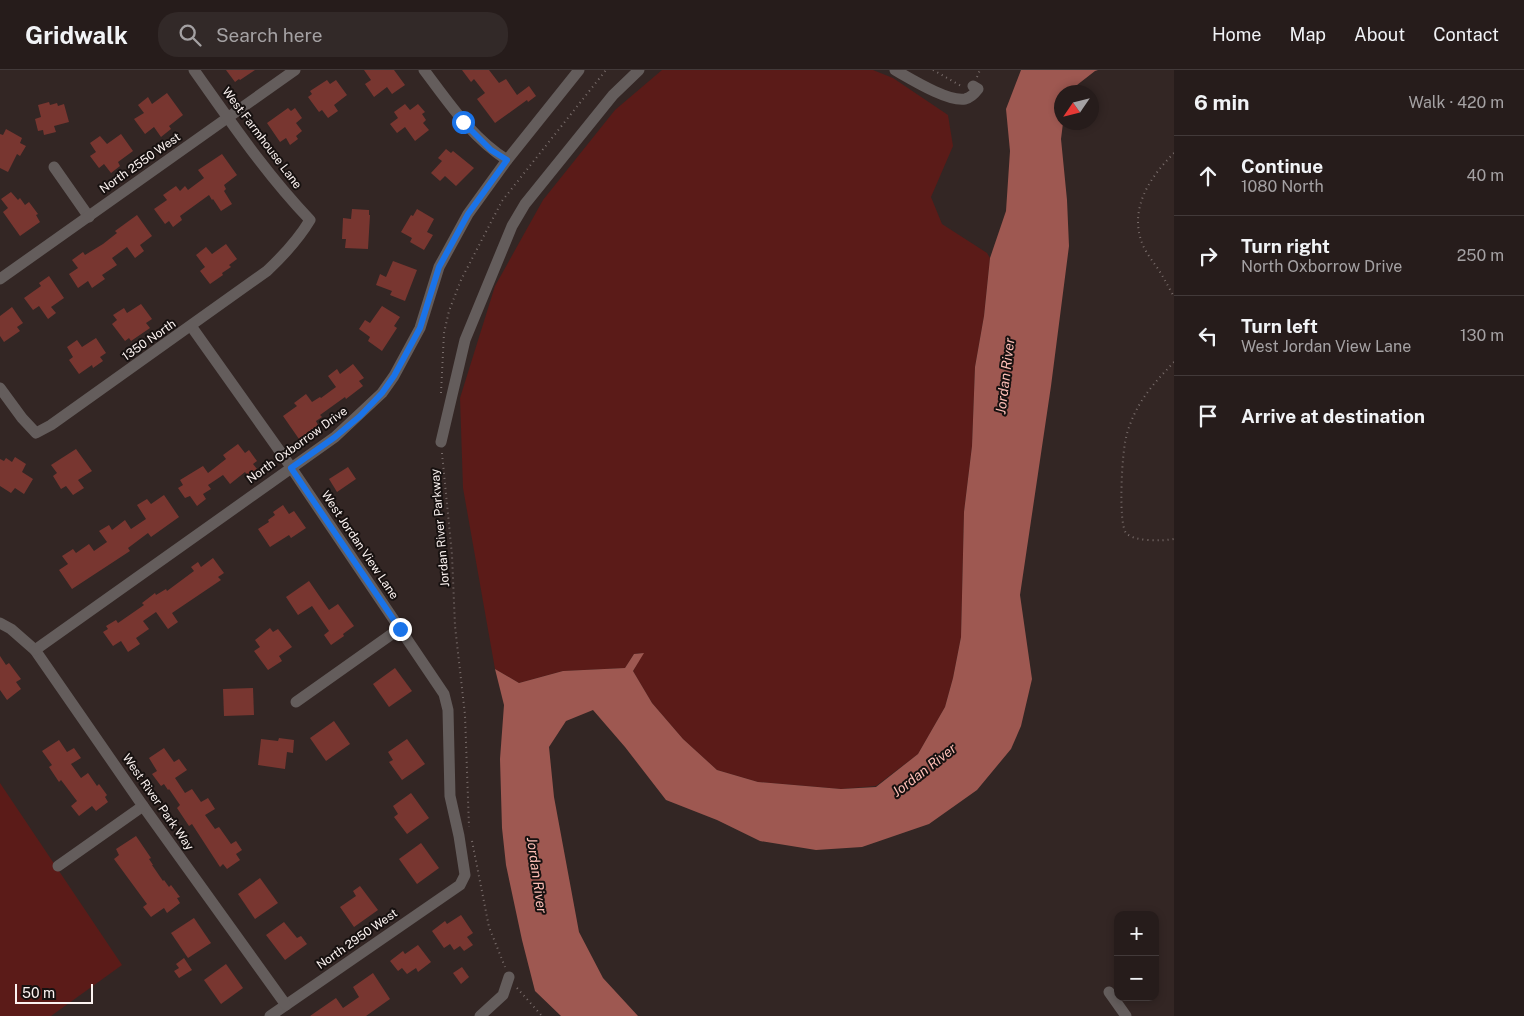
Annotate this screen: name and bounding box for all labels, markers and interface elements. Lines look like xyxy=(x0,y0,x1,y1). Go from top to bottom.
search box xyxy=(158,12,508,57)
text: Gridwalk xyxy=(25,21,128,49)
icon: search xyxy=(176,21,204,49)
text: Search here xyxy=(216,24,323,46)
text: Home xyxy=(1212,24,1262,45)
text: Map xyxy=(1290,24,1326,45)
text: About xyxy=(1354,24,1405,45)
text: Contact xyxy=(1433,24,1499,45)
street label: West Farmhouse Lane xyxy=(219,85,305,192)
north arrow xyxy=(1054,85,1099,130)
text: 6 min xyxy=(1194,90,1250,115)
text: Walk · 420 m xyxy=(1408,93,1504,112)
route start xyxy=(452,111,475,134)
street label: North 2550 West xyxy=(97,130,183,196)
text: Continue xyxy=(1241,155,1323,177)
icon: ahead xyxy=(1194,162,1222,190)
text: 40 m xyxy=(1466,166,1504,185)
text: 1080 North xyxy=(1241,177,1324,196)
text: Turn right xyxy=(1241,235,1330,257)
icon: right xyxy=(1194,242,1222,270)
text: 250 m xyxy=(1457,246,1504,265)
text: North Oxborrow Drive xyxy=(1241,257,1402,276)
text: Turn left xyxy=(1241,315,1318,337)
street label: 1350 North xyxy=(119,316,179,364)
icon: left xyxy=(1194,322,1222,350)
text: 130 m xyxy=(1460,326,1504,345)
water label: Jordan River xyxy=(992,336,1018,415)
text: West Jordan View Lane xyxy=(1241,337,1411,356)
icon: arrive xyxy=(1194,402,1222,430)
street label: North Oxborrow Drive xyxy=(244,404,350,486)
text: Arrive at destination xyxy=(1241,405,1425,427)
street label: Jordan River Parkway xyxy=(428,468,452,588)
street label: West Jordan View Lane xyxy=(319,488,402,602)
route end xyxy=(389,618,412,641)
water label: Jordan River xyxy=(889,740,960,800)
street label: West River Park Way xyxy=(119,751,197,853)
water label: Jordan River xyxy=(524,836,550,915)
street label: North 2950 West xyxy=(314,906,400,972)
map controls xyxy=(1114,911,1159,1001)
button: + xyxy=(1114,911,1159,956)
button: − xyxy=(1114,956,1159,1001)
scale bar xyxy=(15,981,92,1004)
text: 50 m xyxy=(22,985,55,1001)

